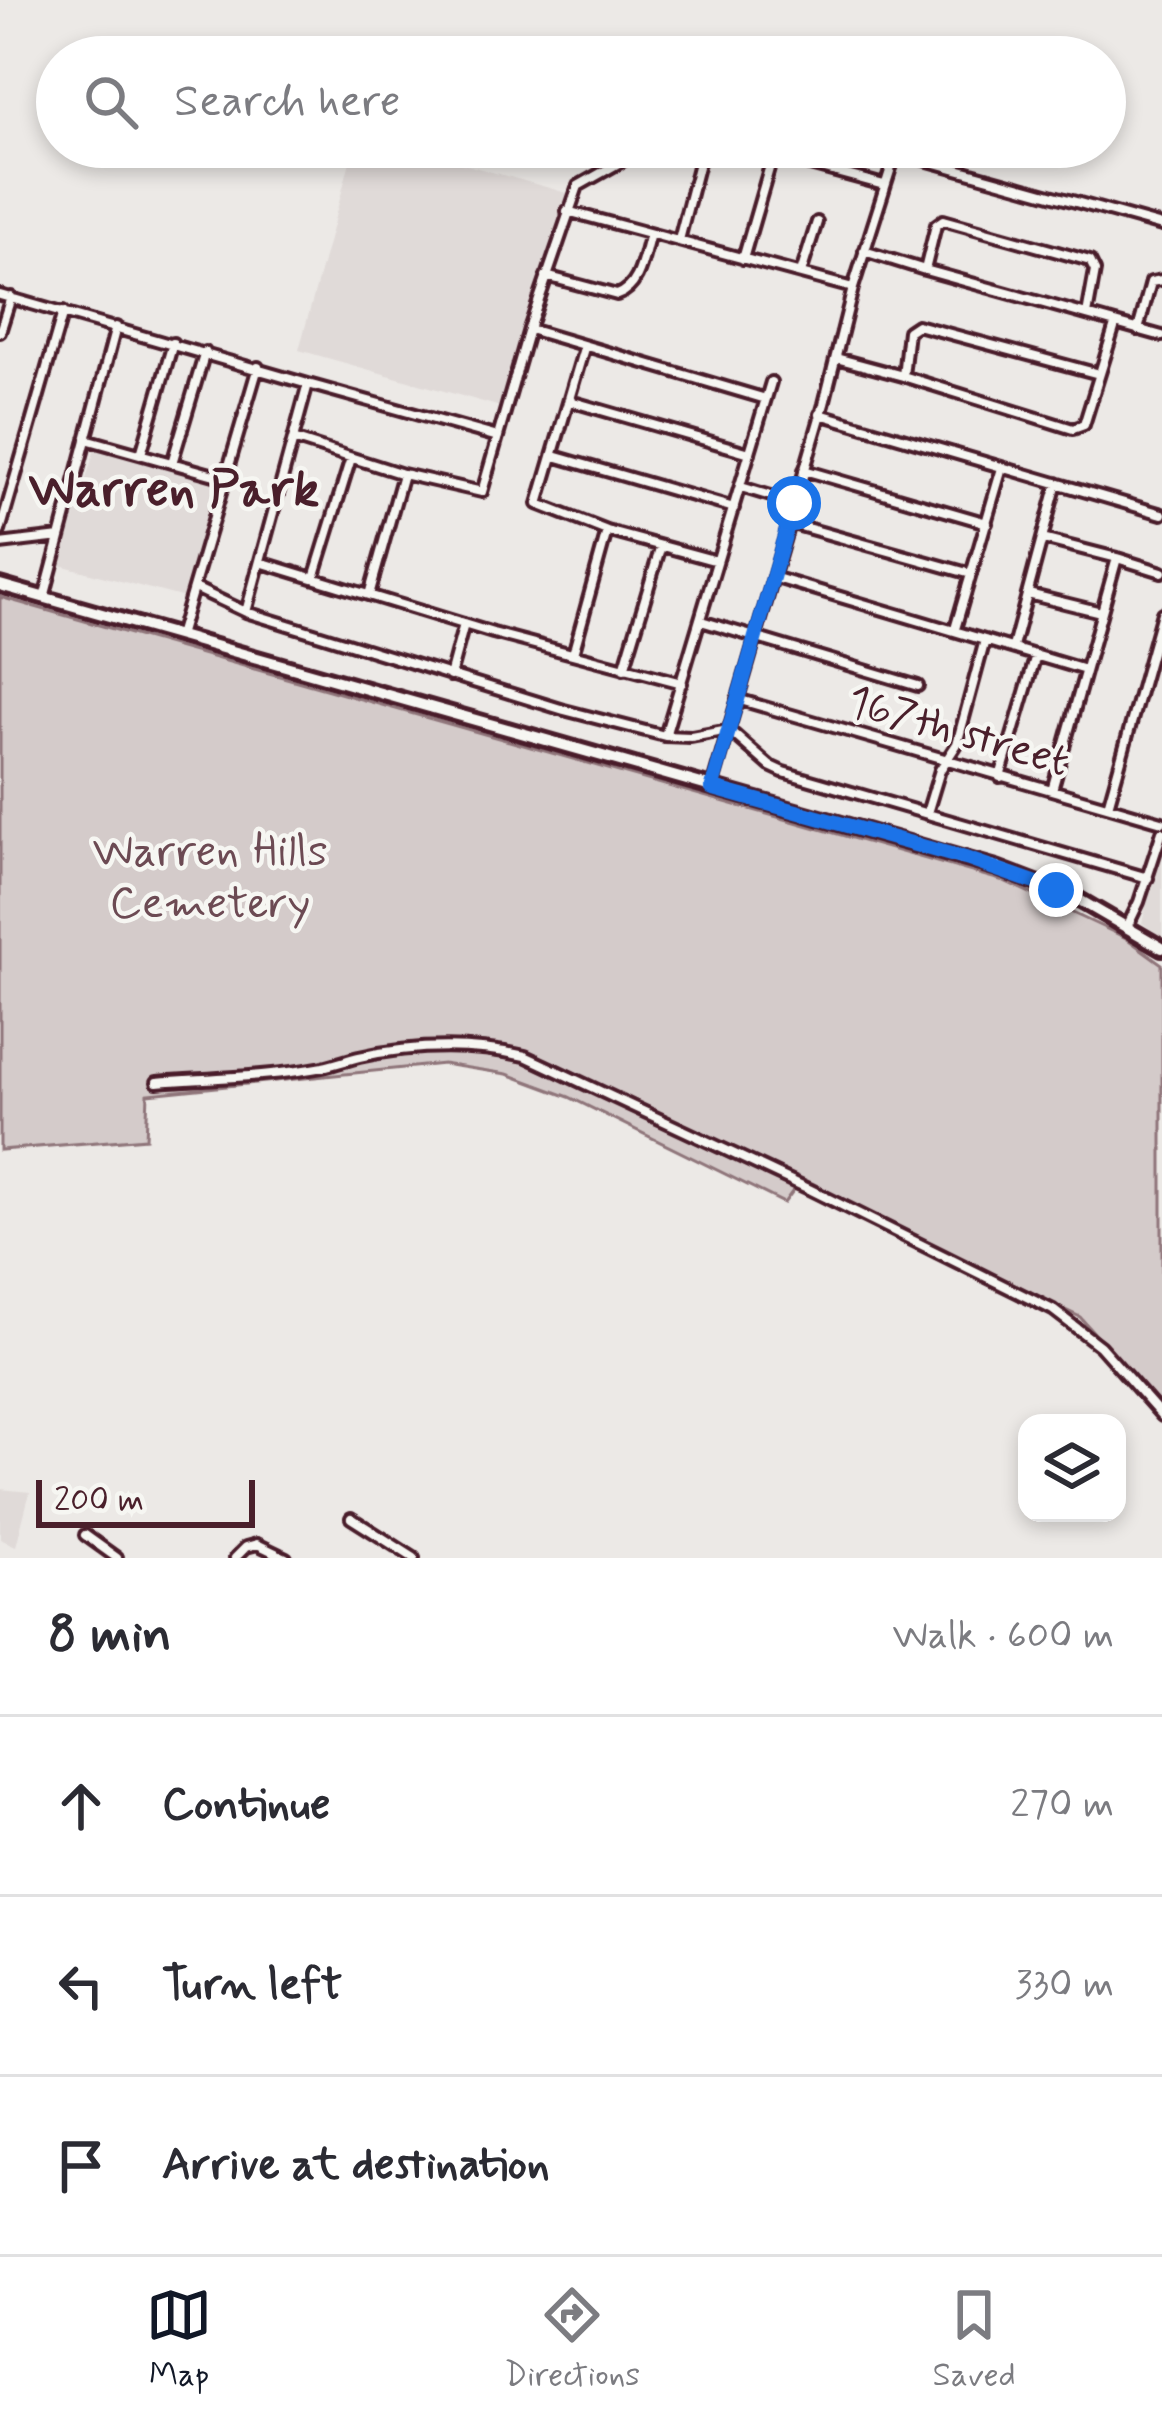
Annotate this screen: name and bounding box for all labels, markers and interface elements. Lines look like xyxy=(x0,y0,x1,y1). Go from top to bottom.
search box xyxy=(36,36,1126,168)
icon: search xyxy=(78,69,144,135)
text: Search here xyxy=(174,73,401,132)
district label: Warren Park xyxy=(29,458,319,524)
route start xyxy=(767,476,821,530)
street label: 167th street xyxy=(840,673,1076,792)
park label: Warren Hills Cemetery xyxy=(92,823,328,934)
route end xyxy=(1029,863,1083,917)
map controls xyxy=(1018,1414,1126,1522)
button: layers xyxy=(1018,1414,1126,1522)
scale bar xyxy=(36,1474,255,1527)
text: 200 m xyxy=(54,1479,144,1523)
text: 8 min xyxy=(48,1603,171,1669)
text: Walk · 600 m xyxy=(892,1611,1114,1662)
icon: ahead xyxy=(48,1773,114,1839)
text: Continue xyxy=(162,1776,330,1835)
text: 270 m xyxy=(1010,1780,1114,1831)
icon: left xyxy=(48,1953,114,2019)
text: Turn left xyxy=(162,1956,342,2015)
text: 330 m xyxy=(1015,1960,1114,2011)
icon: arrive xyxy=(48,2133,114,2199)
text: Arrive at destination xyxy=(162,2136,550,2195)
tab: Map xyxy=(146,2282,212,2398)
tab: Directions xyxy=(504,2282,640,2398)
tab: Saved xyxy=(932,2282,1016,2398)

